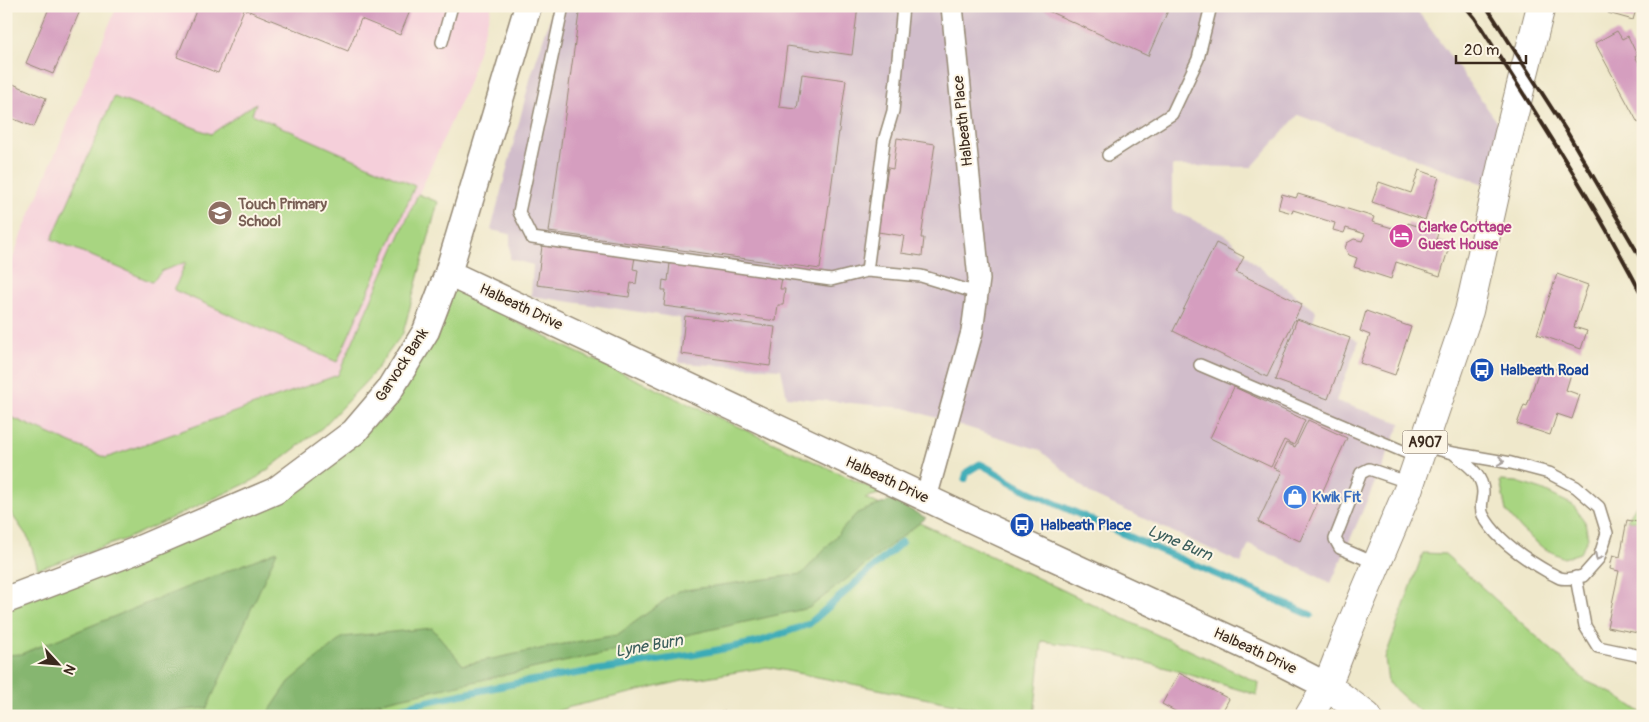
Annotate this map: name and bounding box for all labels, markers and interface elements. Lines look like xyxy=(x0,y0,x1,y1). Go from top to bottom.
scale bar xyxy=(1456,32,1526,64)
text: 20 m xyxy=(1464,41,1499,60)
street label: Halbeath Place xyxy=(949,74,977,168)
place label: Touch Primary School xyxy=(237,195,327,231)
school or university icon: Touch Primary School xyxy=(207,200,233,226)
place label: Clarke Cottage Guest House xyxy=(1418,218,1512,254)
hotel icon: Clarke Cottage Guest House xyxy=(1388,223,1414,249)
street label: Halbeath Drive xyxy=(476,279,566,335)
street label: Garvock Bank xyxy=(371,324,433,405)
bus stop icon: Halbeath Road xyxy=(1469,357,1495,383)
place label: Halbeath Road xyxy=(1500,361,1589,380)
road number: A907 xyxy=(1402,431,1448,454)
street label: Halbeath Drive xyxy=(842,452,932,508)
one-way arrow xyxy=(1498,455,1506,466)
shop icon: Kwik Fit xyxy=(1282,484,1308,510)
place label: Kwik Fit xyxy=(1312,488,1362,507)
bus stop icon: Halbeath Place xyxy=(1009,512,1035,538)
place label: Halbeath Place xyxy=(1040,516,1132,535)
water label: Lyne Burn xyxy=(1145,520,1216,566)
one-way arrow xyxy=(1594,551,1604,560)
street label: Halbeath Drive xyxy=(1210,623,1300,679)
water label: Lyne Burn xyxy=(614,630,685,662)
north arrow xyxy=(32,640,82,690)
text: N xyxy=(60,661,79,677)

